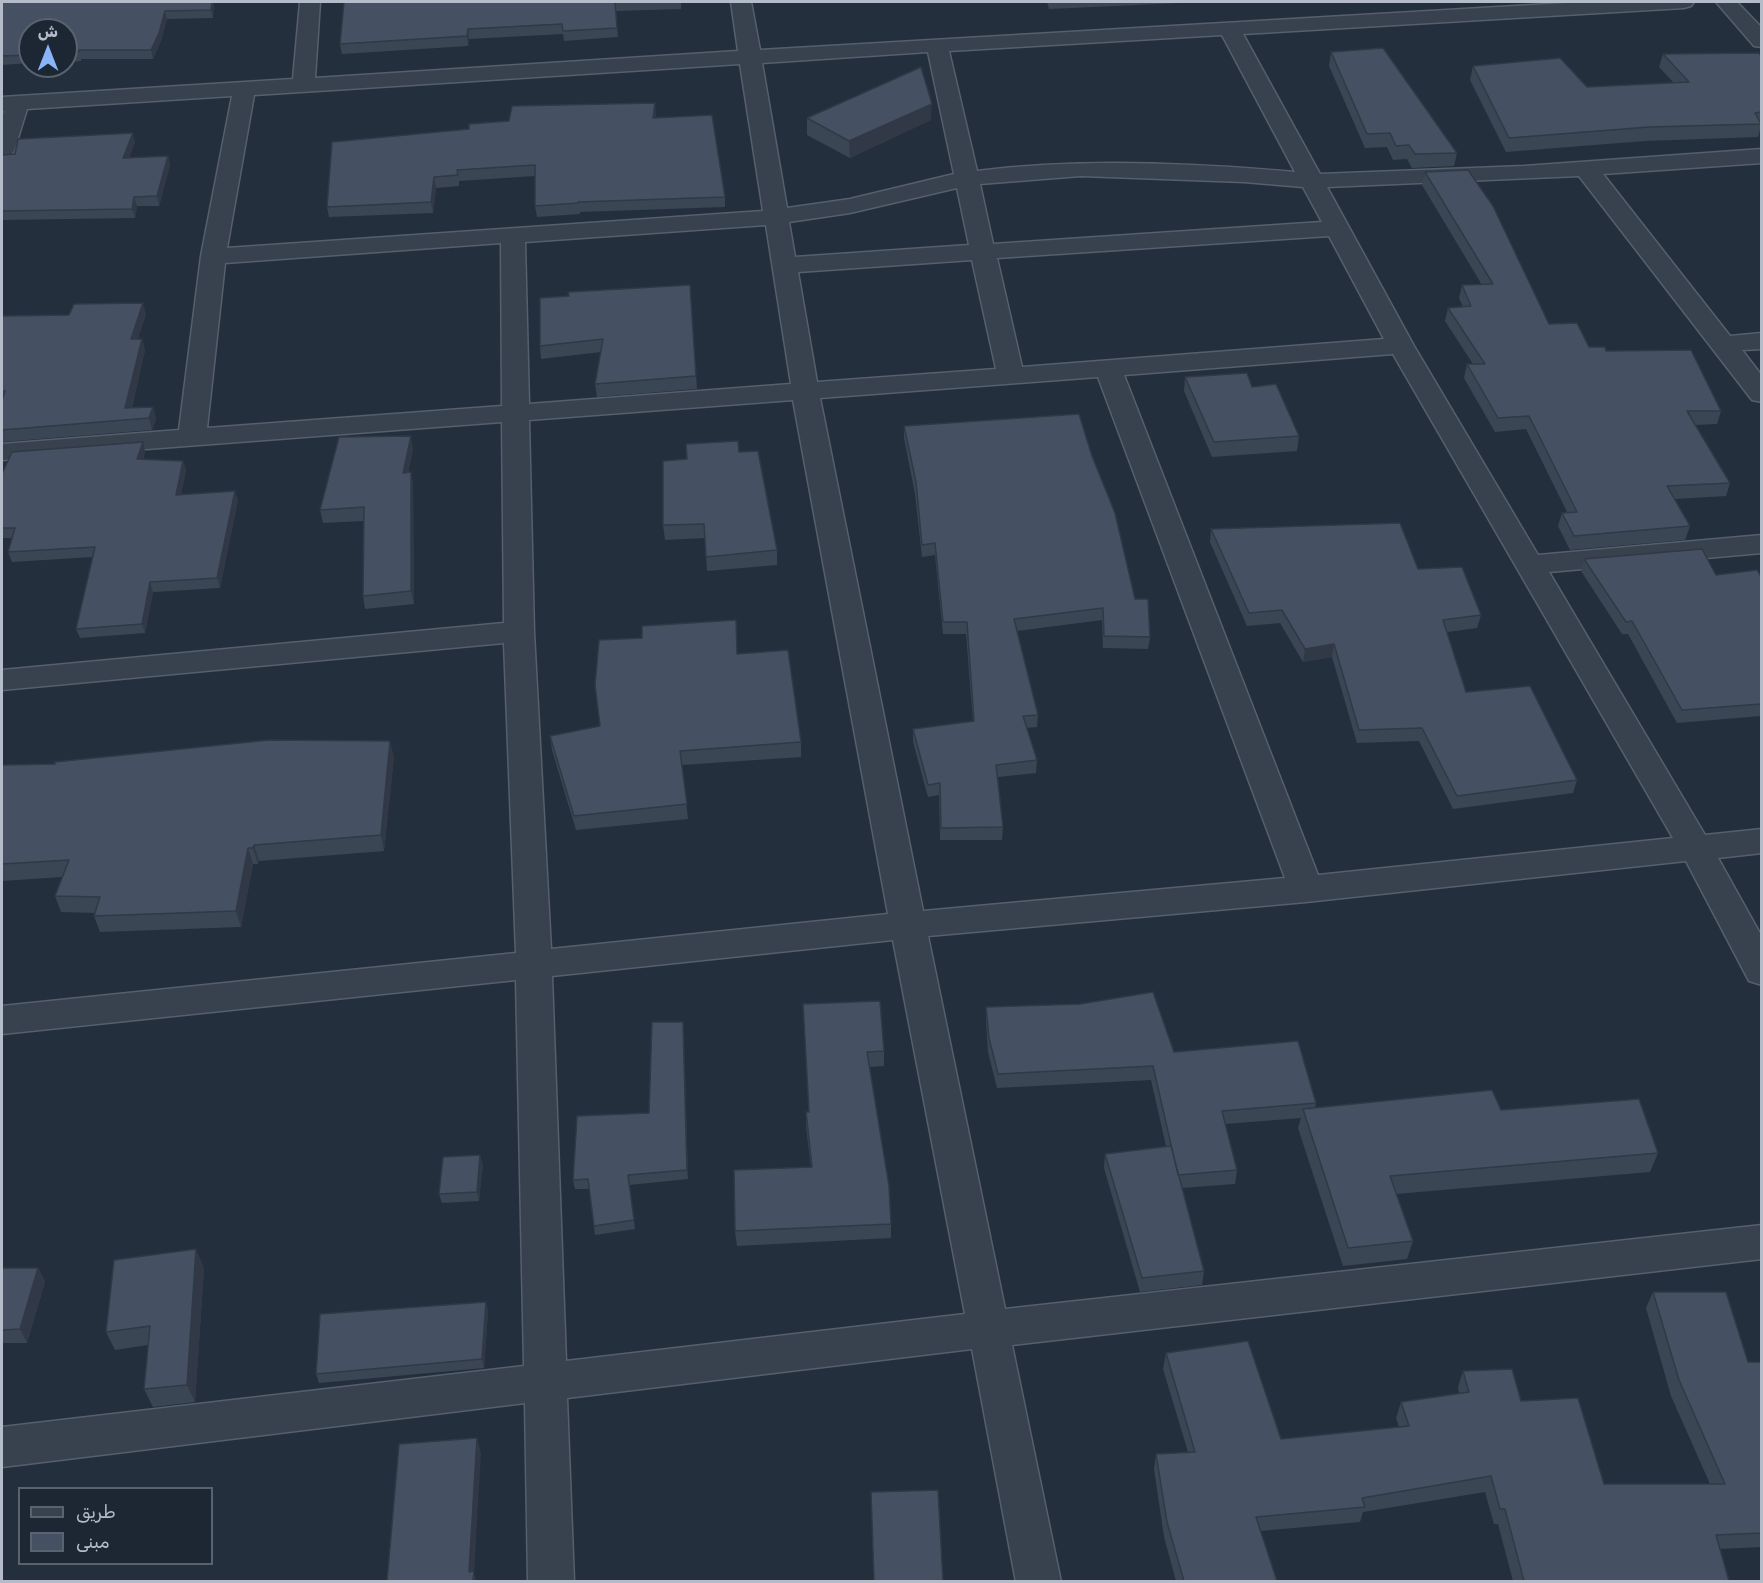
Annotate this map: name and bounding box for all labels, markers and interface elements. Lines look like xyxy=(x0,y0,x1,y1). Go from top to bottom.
north arrow xyxy=(18,18,78,78)
text: ش xyxy=(38,22,58,41)
legend xyxy=(18,1487,213,1565)
text: طريق xyxy=(76,1501,116,1523)
text: مبنى xyxy=(76,1531,110,1553)

